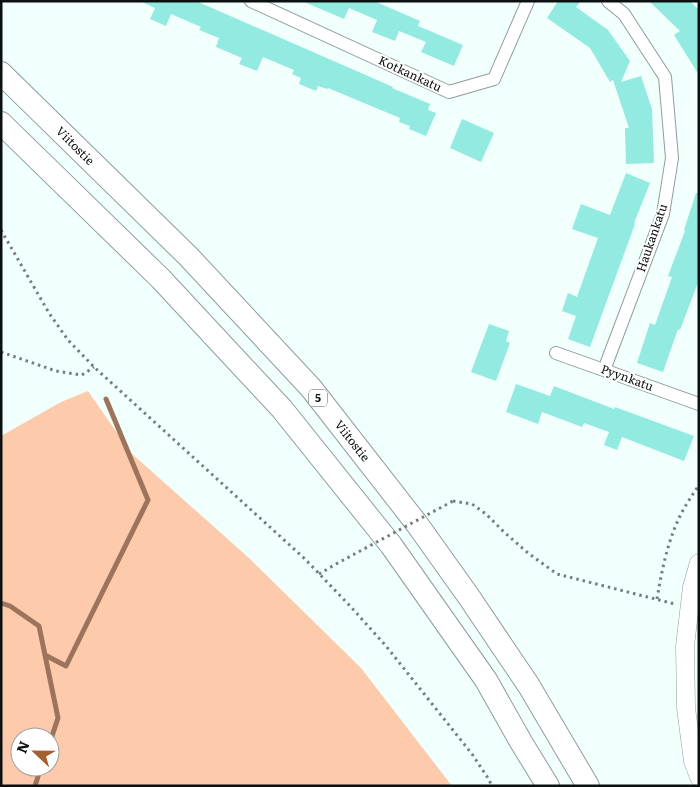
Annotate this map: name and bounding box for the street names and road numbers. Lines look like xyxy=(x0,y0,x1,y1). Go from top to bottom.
street label: Kotkankatu xyxy=(376,51,445,96)
street label: Viitostie xyxy=(52,122,99,169)
street label: Haukankatu xyxy=(631,201,671,274)
street label: Pyynkatu xyxy=(599,359,657,395)
road number: 5 xyxy=(309,389,327,406)
street label: Viitostie xyxy=(331,416,375,465)

